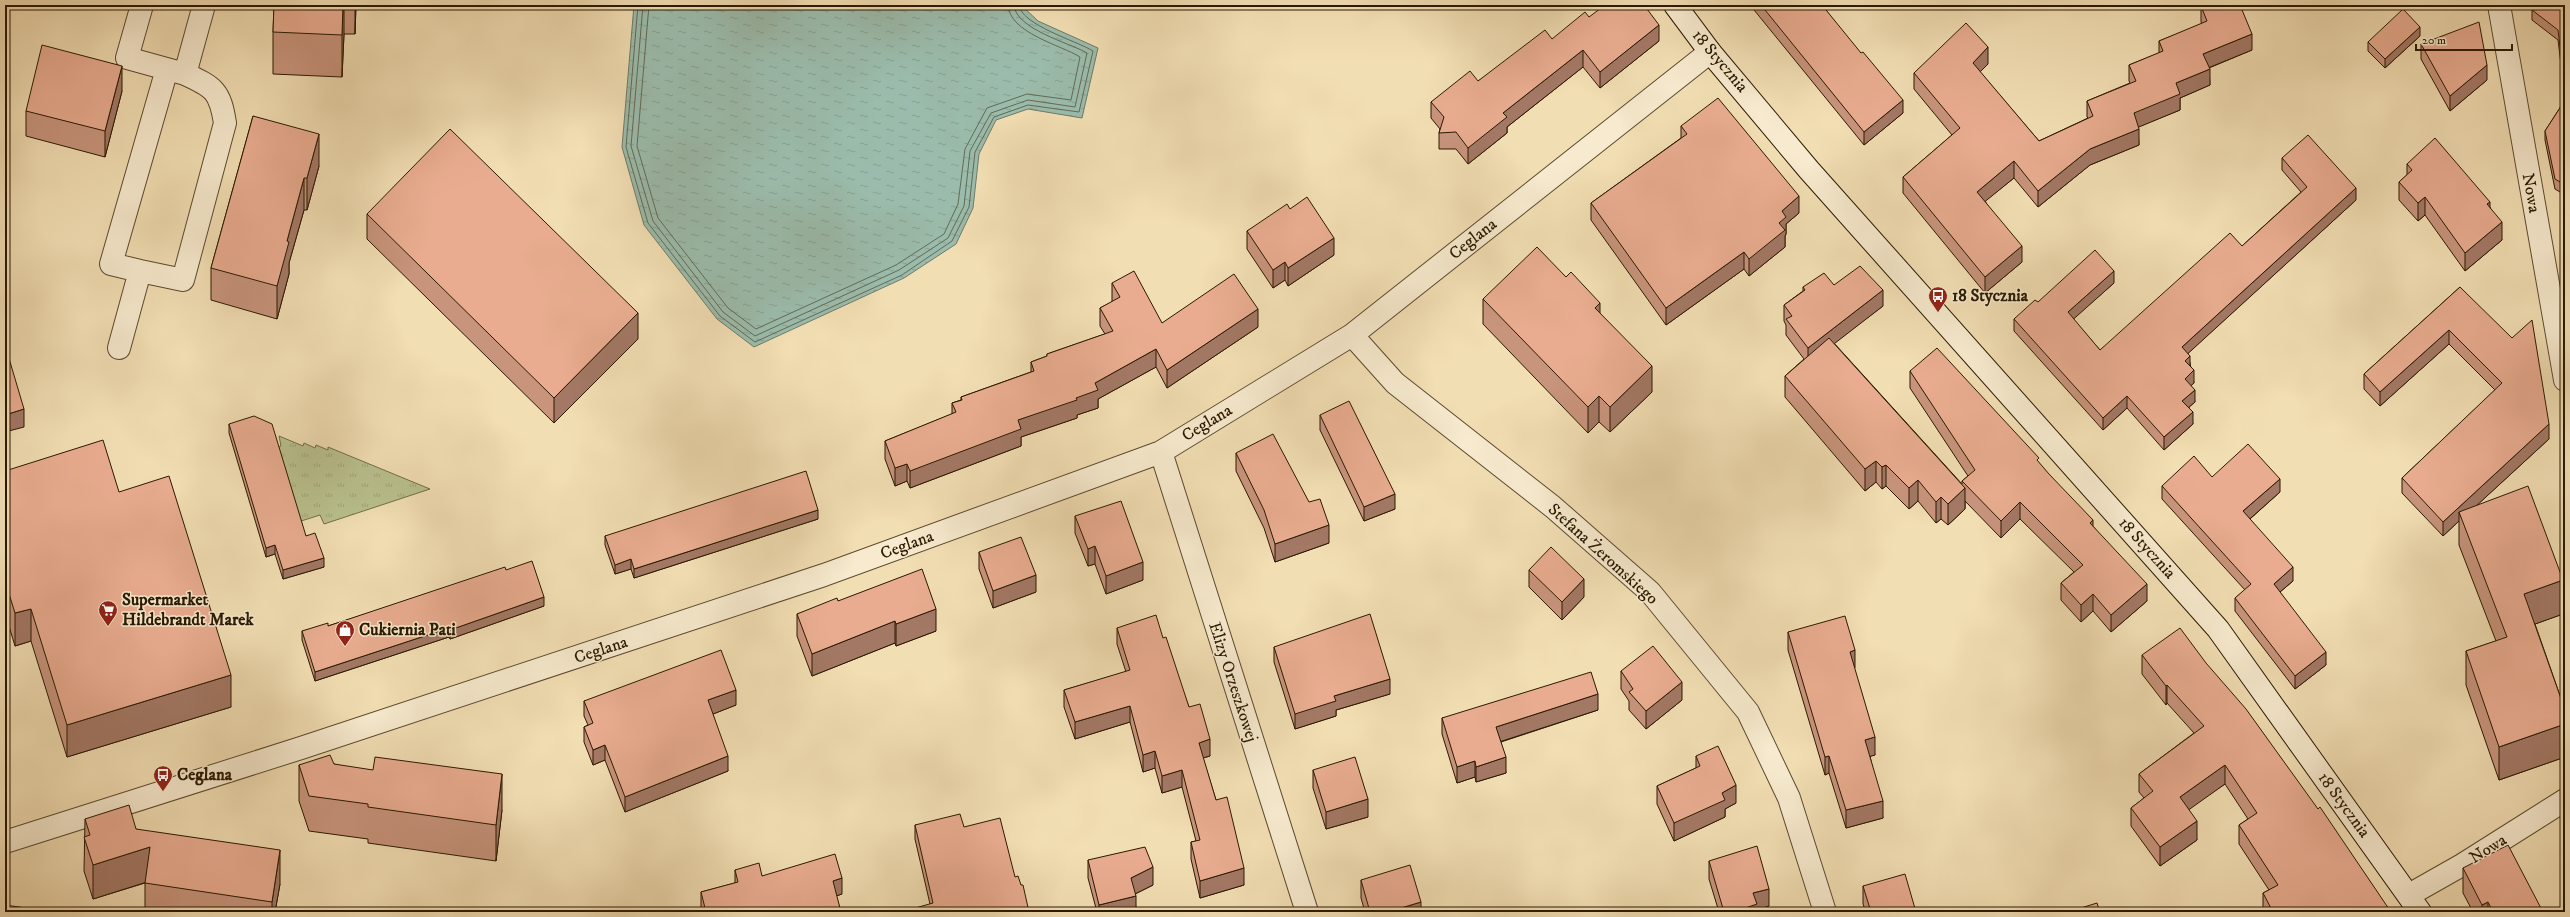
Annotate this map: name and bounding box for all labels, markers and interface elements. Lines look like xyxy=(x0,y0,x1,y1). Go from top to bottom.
street label: 18 Stycznia xyxy=(1687,25,1753,98)
scale bar xyxy=(2416,26,2512,52)
text: 20 m xyxy=(2422,33,2446,48)
street label: Nowa xyxy=(2517,171,2545,215)
street label: Ceglana xyxy=(1445,213,1502,265)
bus stop icon: 18 Stycznia xyxy=(1927,285,1949,313)
place label: 18 Stycznia xyxy=(1952,285,2029,307)
street label: Ceglana xyxy=(1178,399,1237,447)
street label: Stefana Żeromskiego xyxy=(1543,499,1663,609)
street label: 18 Stycznia xyxy=(2113,512,2181,584)
street label: Ceglana xyxy=(877,525,937,565)
place label: Supermarket Hildebrandt Marek xyxy=(122,589,254,631)
supermarket icon: Supermarket Hildebrandt Marek xyxy=(97,599,119,627)
shop icon: Cukiernia Pati xyxy=(334,619,356,647)
place label: Cukiernia Pati xyxy=(359,619,456,641)
street label: Elizy Orzeszkowej xyxy=(1203,619,1263,745)
street label: Ceglana xyxy=(571,631,631,669)
bus stop icon: Ceglana xyxy=(152,764,174,792)
place label: Ceglana xyxy=(177,764,233,786)
street label: 18 Stycznia xyxy=(2313,768,2376,843)
street label: Nowa xyxy=(2465,829,2511,869)

